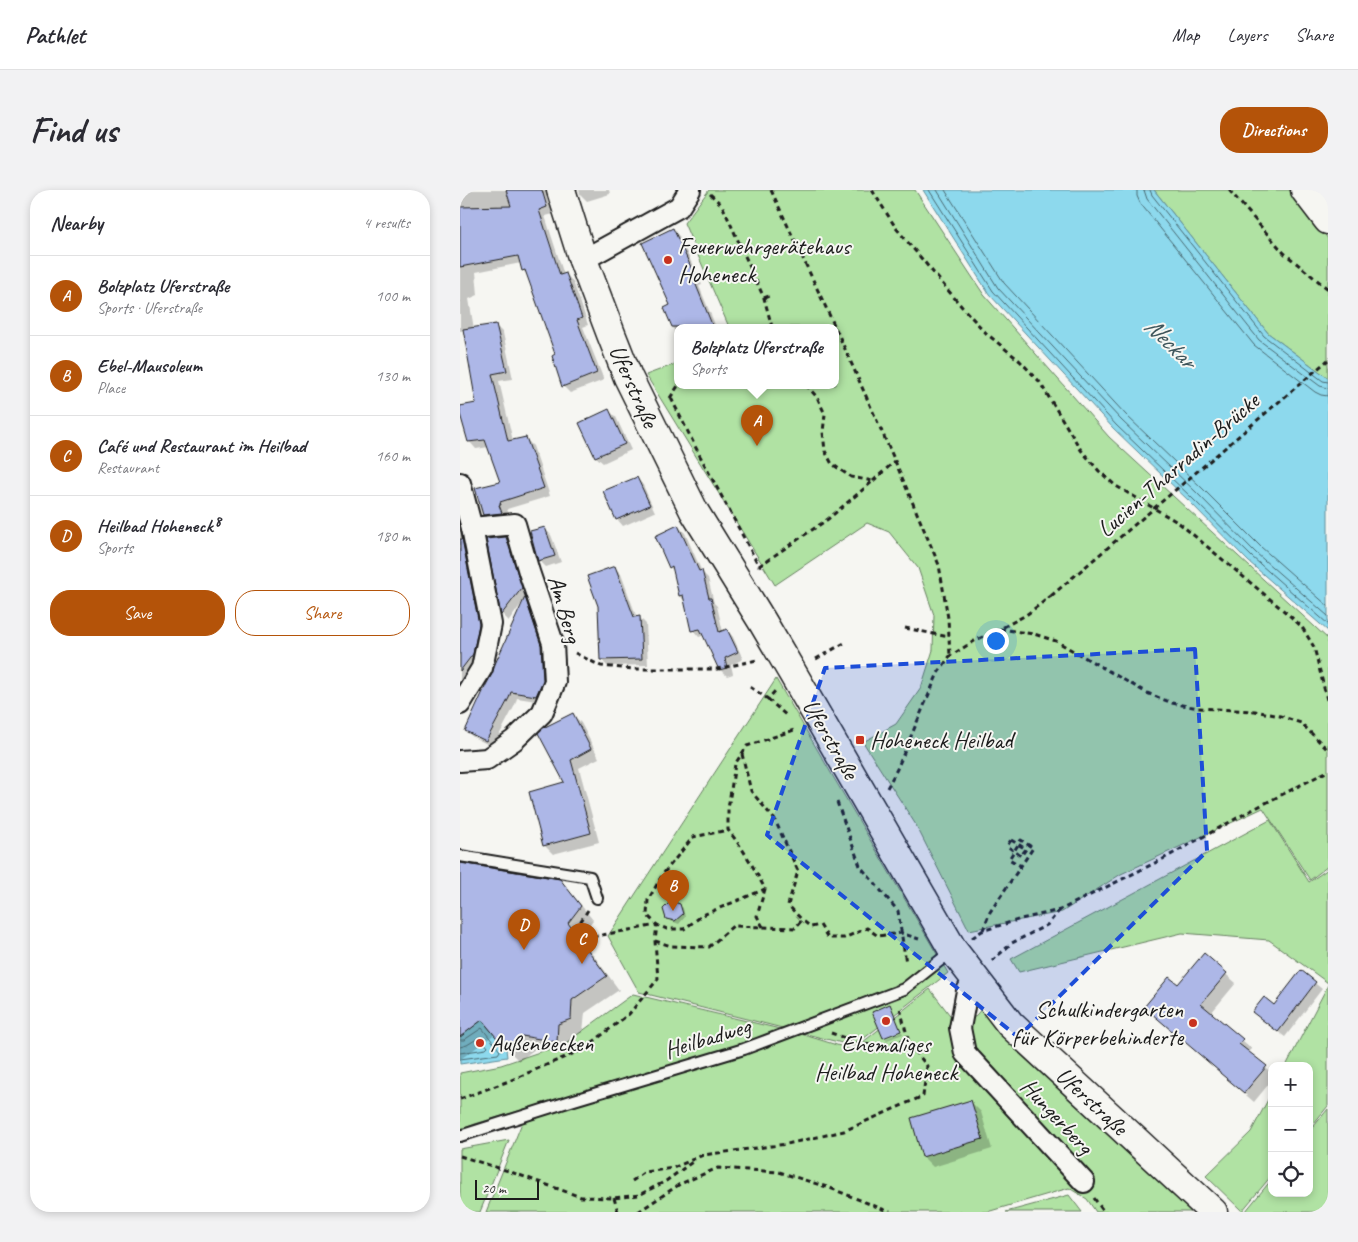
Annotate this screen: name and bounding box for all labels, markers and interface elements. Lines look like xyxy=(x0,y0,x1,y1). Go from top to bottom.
text: Pathlet xyxy=(25,20,85,50)
text: Map xyxy=(1172,24,1200,46)
text: Layers xyxy=(1228,24,1267,46)
text: Share xyxy=(1295,24,1333,46)
button: Directions xyxy=(1220,107,1328,153)
text: Find us xyxy=(30,108,117,153)
text: Nearby xyxy=(50,210,103,236)
text: 4 results xyxy=(363,213,410,233)
place label: Feuerwehrgerätehaus Hoheneck xyxy=(678,231,852,289)
marker: Feuerwehrgerätehaus Hoheneck xyxy=(662,254,674,266)
text: Bolzplatz Uferstraße xyxy=(97,274,229,298)
text: A xyxy=(62,286,70,306)
text: 100 m xyxy=(376,286,410,306)
text: Sports · Uferstraße xyxy=(97,298,202,318)
water label: Neckar xyxy=(1138,310,1206,378)
popup xyxy=(674,324,839,389)
text: Bolzplatz Uferstraße xyxy=(690,335,823,359)
street label: Uferstraße xyxy=(603,340,666,434)
text: Ebel-Mausoleum xyxy=(97,354,202,378)
text: Sports xyxy=(690,359,726,379)
text: B xyxy=(62,366,70,386)
text: 130 m xyxy=(376,366,410,386)
text: Place xyxy=(97,378,125,398)
street label: Lucien-Tharradin-Brücke xyxy=(1091,385,1267,544)
pin: A xyxy=(741,405,773,446)
text: Café und Restaurant im Heilbad xyxy=(97,434,306,458)
text: C xyxy=(62,446,70,466)
text: 160 m xyxy=(376,446,410,466)
text: Restaurant xyxy=(97,458,159,478)
text: Heilbad Hoheneck⁸ xyxy=(97,514,219,538)
text: D xyxy=(61,526,71,546)
text: 180 m xyxy=(376,526,410,546)
text: Sports xyxy=(97,538,133,558)
street label: Am Berg xyxy=(541,572,589,648)
button: Save xyxy=(50,590,225,636)
button: Share xyxy=(235,590,410,636)
your location xyxy=(983,628,1009,654)
street label: Uferstraße xyxy=(796,694,867,786)
place label: Hoheneck Heilbad xyxy=(870,725,1016,755)
marker: Hoheneck Heilbad xyxy=(854,734,866,746)
pin: B xyxy=(657,870,689,911)
pin: D xyxy=(508,909,540,950)
pin: C xyxy=(566,923,598,964)
place label: Schulkindergarten für Körperbehinderte xyxy=(1012,994,1185,1052)
street label: Heilbadweg xyxy=(660,1010,756,1065)
marker: Ehemaliges Heilbad Hoheneck xyxy=(880,1015,892,1027)
marker: Schulkindergarten für Körperbehinderte xyxy=(1187,1017,1199,1029)
place label: Außenbecken xyxy=(490,1028,594,1058)
place label: Ehemaliges Heilbad Hoheneck xyxy=(815,1029,960,1087)
marker: Außenbecken xyxy=(474,1037,486,1049)
street label: Uferstraße xyxy=(1050,1060,1136,1143)
map controls xyxy=(1268,1062,1313,1197)
button: + xyxy=(1268,1062,1313,1107)
street label: Hungerberg xyxy=(1014,1072,1101,1162)
button: − xyxy=(1268,1107,1313,1152)
button: locate xyxy=(1268,1152,1313,1197)
scale bar xyxy=(475,1177,539,1200)
text: 20 m xyxy=(482,1180,506,1197)

